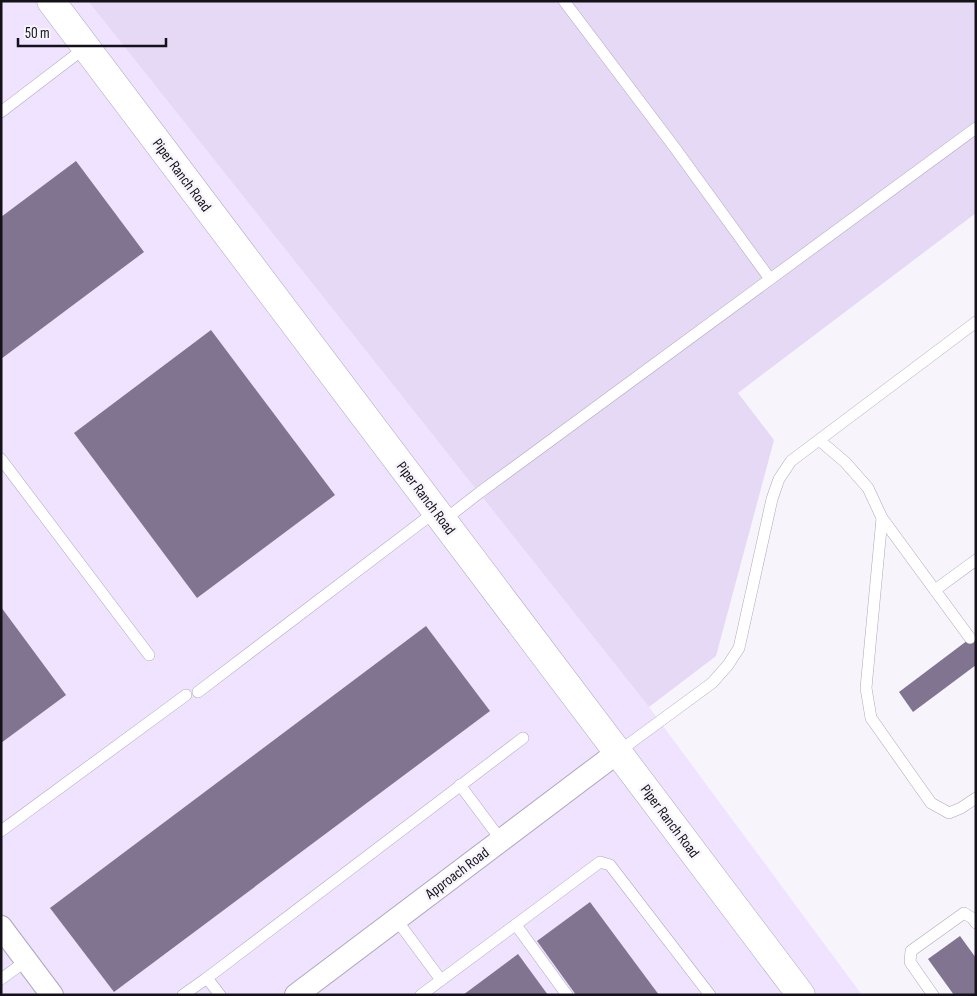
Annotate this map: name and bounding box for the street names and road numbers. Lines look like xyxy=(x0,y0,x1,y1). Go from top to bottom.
street label: Piper Ranch Road xyxy=(148,135,215,216)
street label: Piper Ranch Road xyxy=(392,458,459,539)
street label: Piper Ranch Road xyxy=(636,781,703,862)
street label: Approach Road xyxy=(421,843,493,904)

